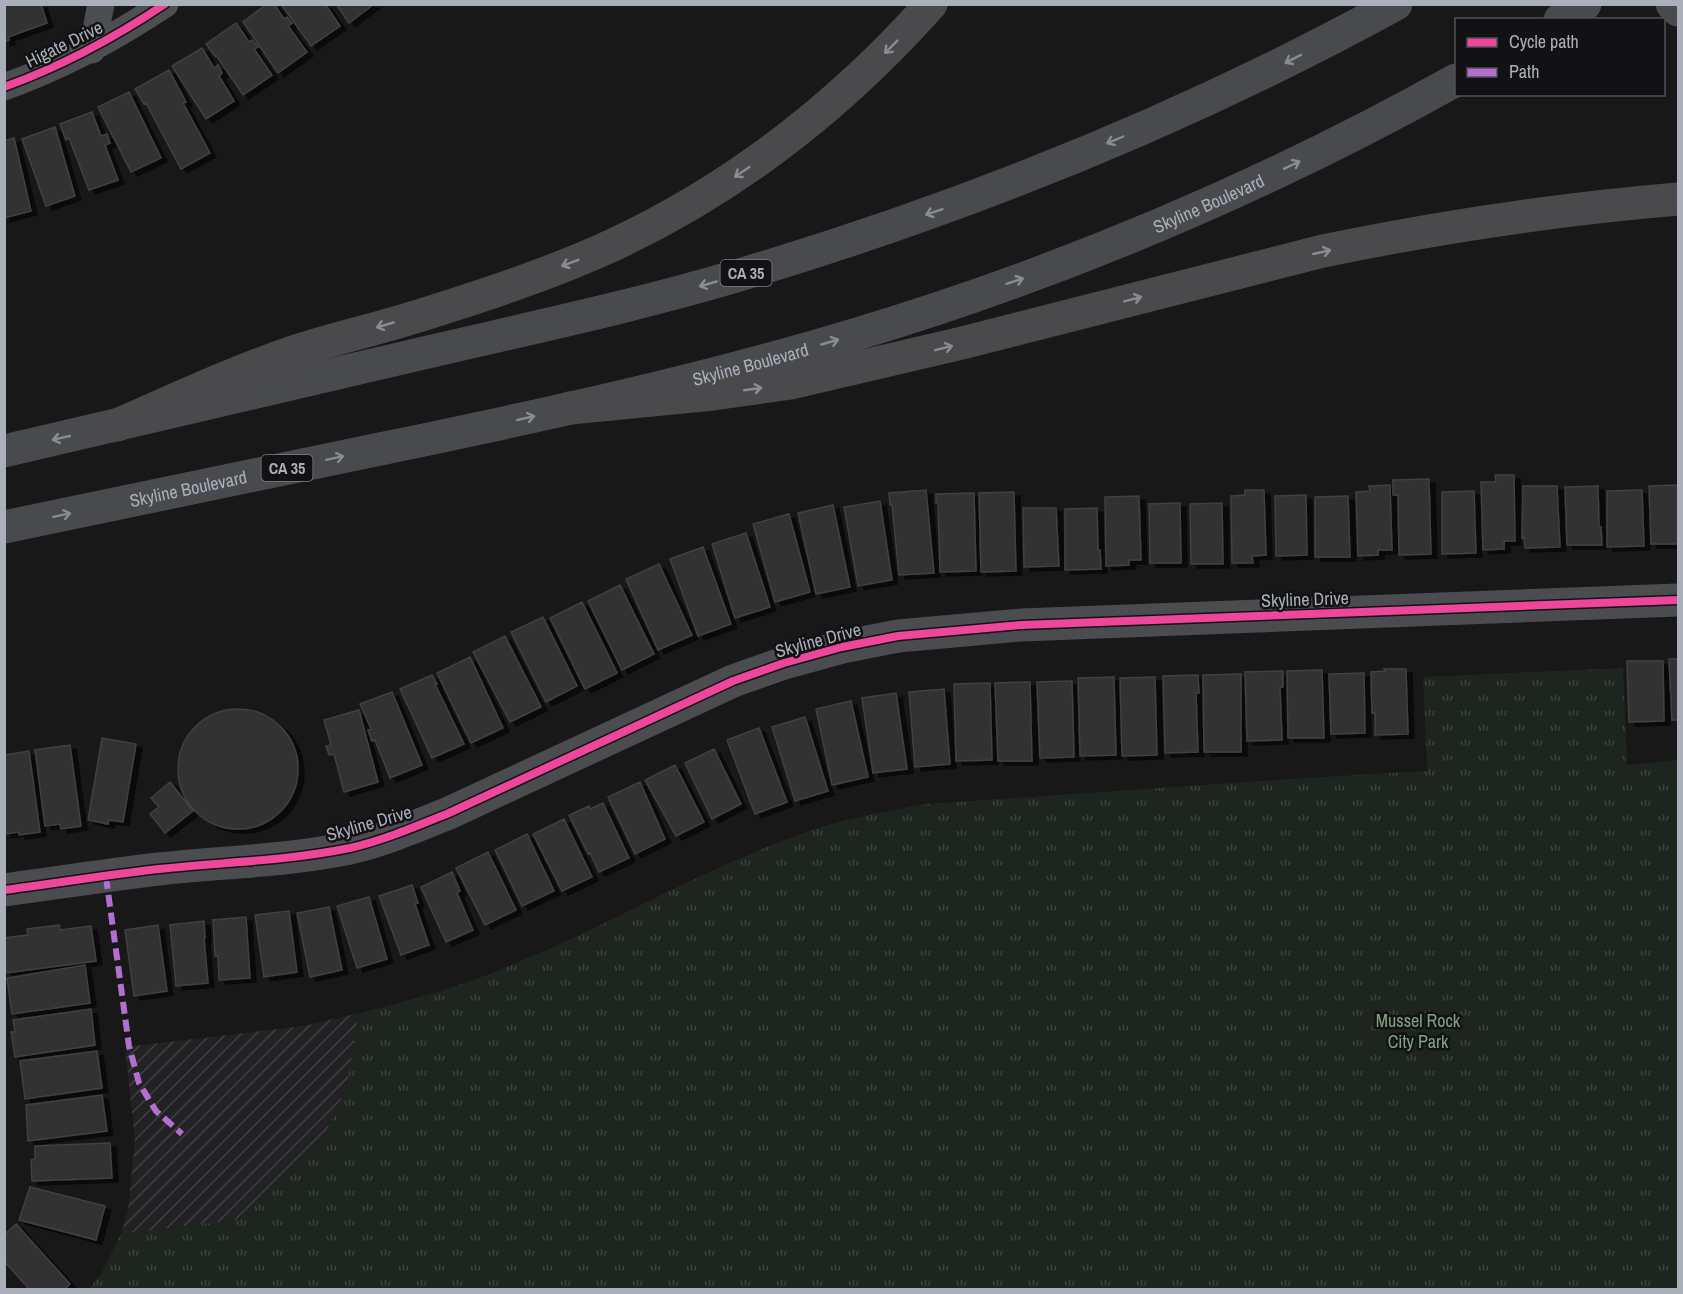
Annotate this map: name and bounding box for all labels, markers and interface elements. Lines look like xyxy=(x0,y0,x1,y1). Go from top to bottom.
street label: Higate Drive xyxy=(21,15,107,73)
legend xyxy=(1455,18,1665,96)
text: Cycle path xyxy=(1509,29,1579,54)
one-way arrow xyxy=(884,40,899,55)
one-way arrow xyxy=(1284,54,1302,65)
text: Path xyxy=(1509,59,1539,84)
one-way arrow xyxy=(1107,135,1125,146)
one-way arrow xyxy=(1282,159,1300,171)
one-way arrow xyxy=(734,166,750,178)
street label: Skyline Boulevard xyxy=(1149,168,1268,239)
one-way arrow xyxy=(925,207,944,218)
one-way arrow xyxy=(1312,245,1331,257)
one-way arrow xyxy=(561,258,579,269)
road number: CA 35 xyxy=(720,260,771,286)
one-way arrow xyxy=(1006,275,1024,286)
one-way arrow xyxy=(699,278,718,290)
one-way arrow xyxy=(1123,293,1142,304)
one-way arrow xyxy=(376,320,395,331)
street label: Skyline Boulevard xyxy=(690,336,811,391)
one-way arrow xyxy=(820,336,839,347)
one-way arrow xyxy=(934,341,953,353)
one-way arrow xyxy=(743,383,763,394)
one-way arrow xyxy=(516,412,535,423)
one-way arrow xyxy=(52,433,71,445)
one-way arrow xyxy=(325,452,344,463)
road number: CA 35 xyxy=(262,455,312,481)
street label: Skyline Boulevard xyxy=(127,464,249,513)
one-way arrow xyxy=(52,508,71,520)
street label: Skyline Drive xyxy=(1261,585,1349,613)
street label: Skyline Drive xyxy=(772,617,864,663)
street label: Skyline Drive xyxy=(323,799,415,847)
park label: Mussel Rock City Park xyxy=(1376,1008,1461,1054)

